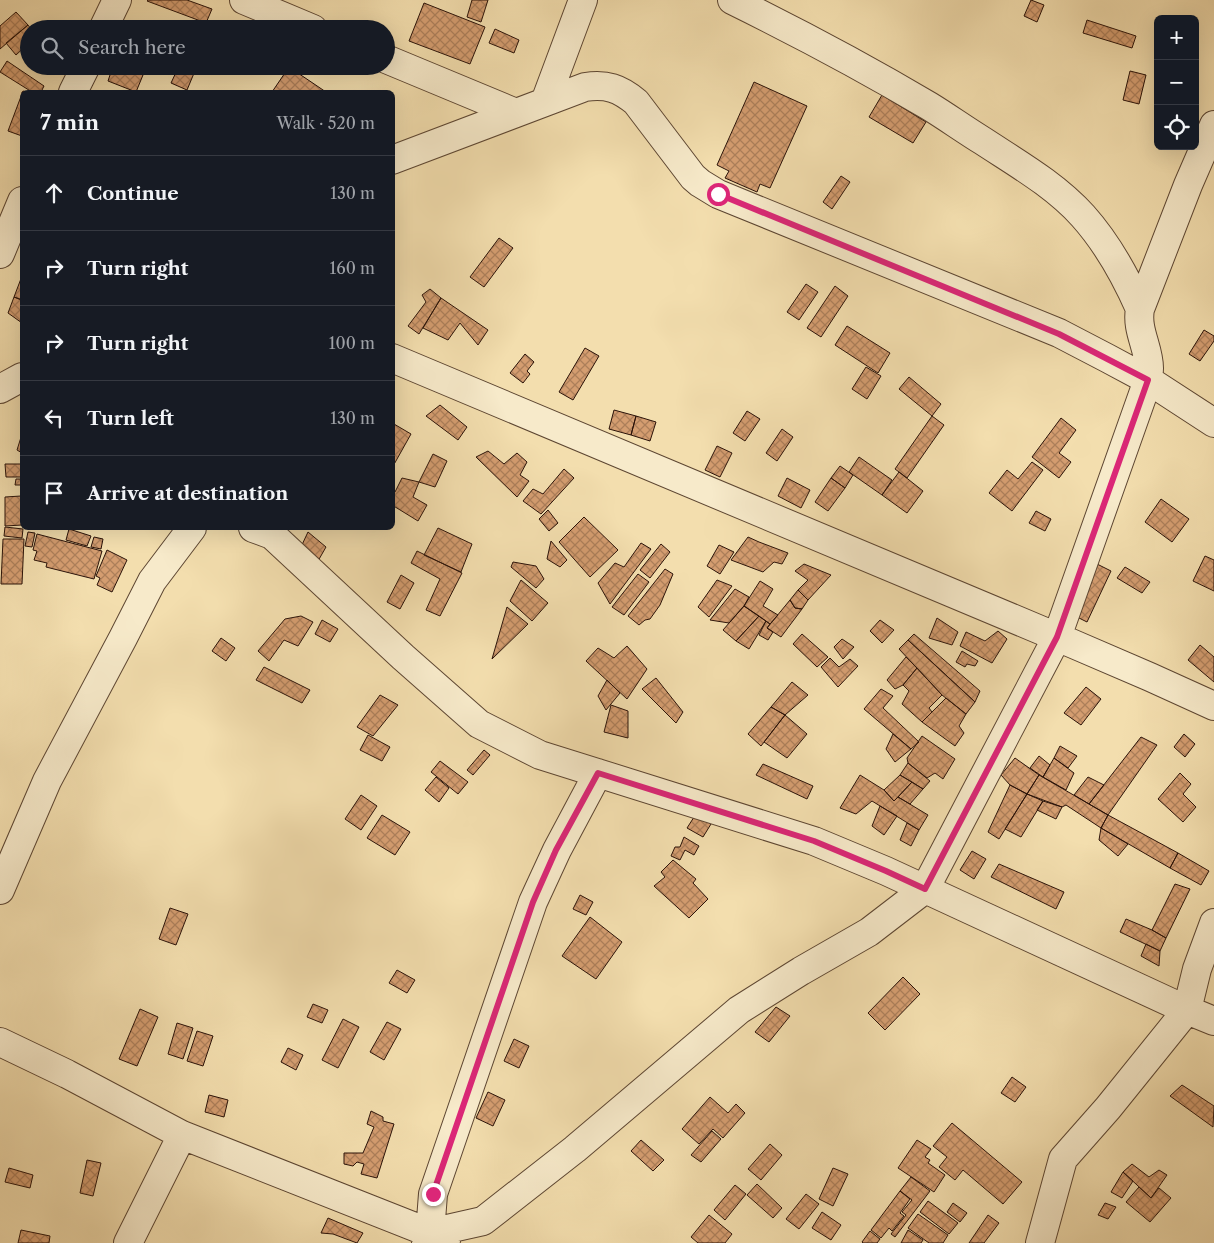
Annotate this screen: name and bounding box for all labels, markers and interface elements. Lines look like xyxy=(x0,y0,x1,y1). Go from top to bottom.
map controls xyxy=(1154,15,1199,150)
button: + xyxy=(1154,15,1199,60)
search box xyxy=(20,20,395,75)
icon: search xyxy=(38,34,66,62)
text: Search here xyxy=(78,36,186,59)
button: − xyxy=(1154,60,1199,105)
button: locate xyxy=(1154,105,1199,150)
text: 7 min xyxy=(40,110,99,135)
text: Walk · 520 m xyxy=(277,113,375,133)
icon: ahead xyxy=(40,179,68,207)
text: Continue xyxy=(87,182,179,205)
text: 130 m xyxy=(330,183,375,203)
route start xyxy=(707,183,730,206)
icon: right xyxy=(40,254,68,282)
text: Turn right xyxy=(87,257,188,280)
text: 160 m xyxy=(330,258,375,278)
icon: right xyxy=(40,329,68,357)
text: Turn right xyxy=(87,332,188,355)
text: 100 m xyxy=(329,333,375,353)
icon: left xyxy=(40,404,68,432)
text: Turn left xyxy=(87,407,174,430)
text: 130 m xyxy=(330,408,375,428)
icon: arrive xyxy=(40,479,68,507)
text: Arrive at destination xyxy=(87,482,288,505)
route end xyxy=(422,1183,445,1206)

